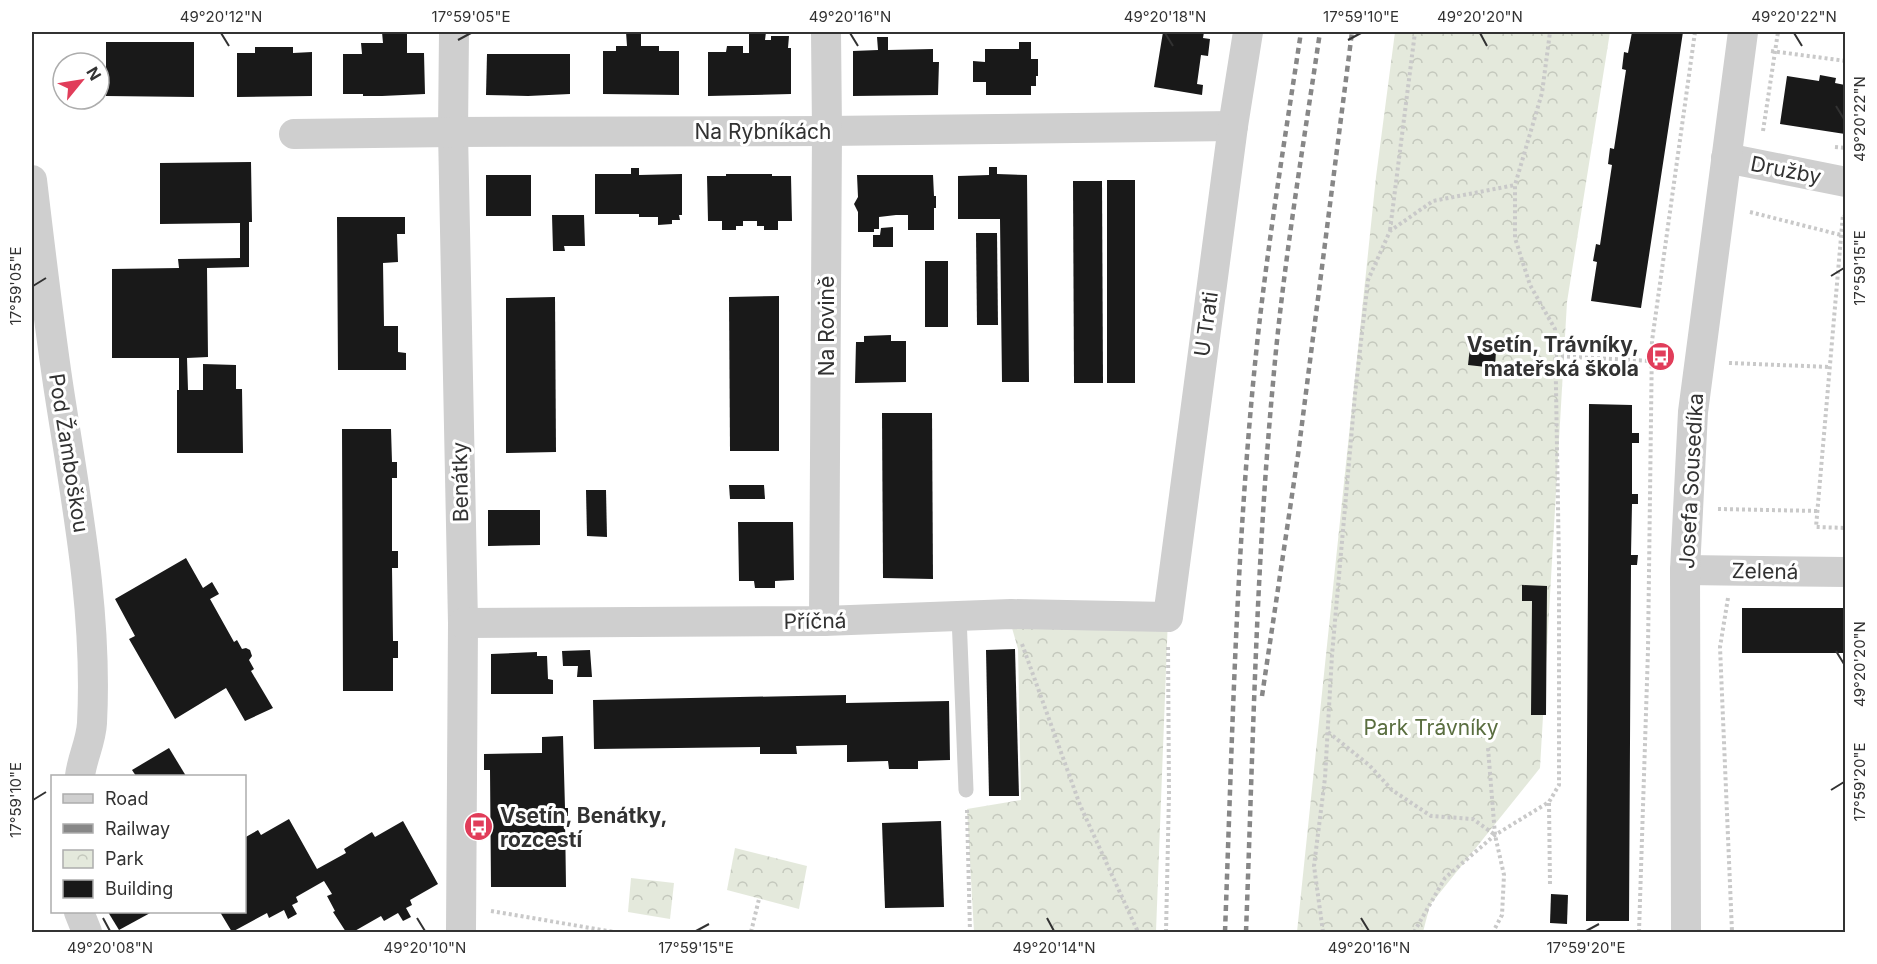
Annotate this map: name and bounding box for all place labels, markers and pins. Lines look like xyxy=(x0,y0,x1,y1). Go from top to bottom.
place label: Vsetín, Trávníky, mateřská škola xyxy=(1467,332,1639,381)
bus stop icon: Vsetín, Trávníky, mateřská škola xyxy=(1644,340,1676,372)
place label: Vsetín, Benátky, rozcestí xyxy=(500,803,667,852)
bus stop icon: Vsetín, Benátky, rozcestí xyxy=(463,811,495,843)

